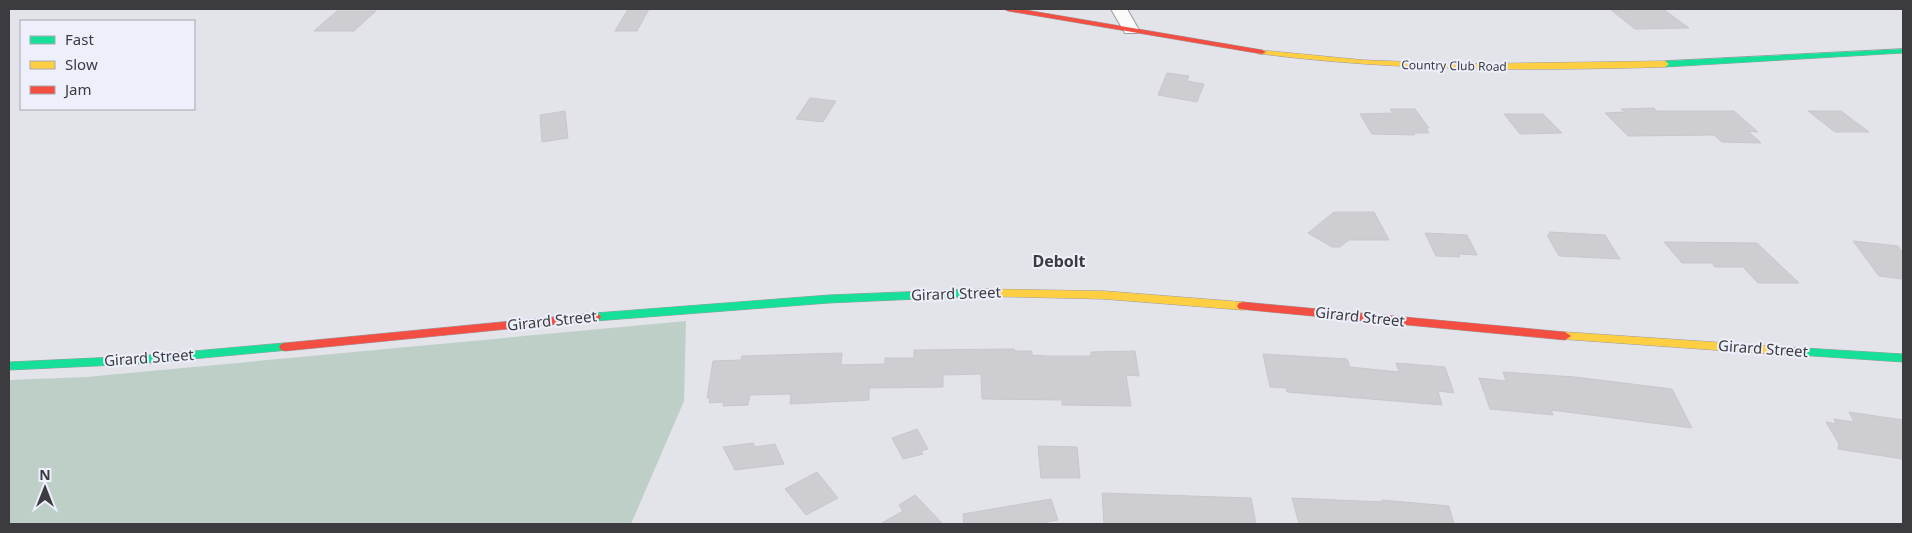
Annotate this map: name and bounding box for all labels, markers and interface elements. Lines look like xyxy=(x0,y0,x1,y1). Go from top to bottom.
legend xyxy=(20,20,195,110)
text: Fast xyxy=(65,29,94,49)
text: Slow xyxy=(65,54,98,74)
street label: Country Club Road xyxy=(1401,56,1507,75)
text: Jam xyxy=(63,79,92,99)
district label: Debolt xyxy=(1032,250,1086,272)
street label: Girard Street xyxy=(911,281,1002,305)
street label: Girard Street xyxy=(1314,301,1406,331)
street label: Girard Street xyxy=(506,305,598,335)
street label: Girard Street xyxy=(1717,335,1809,361)
street label: Girard Street xyxy=(103,344,195,370)
north arrow xyxy=(20,463,70,513)
text: N xyxy=(39,465,51,484)

